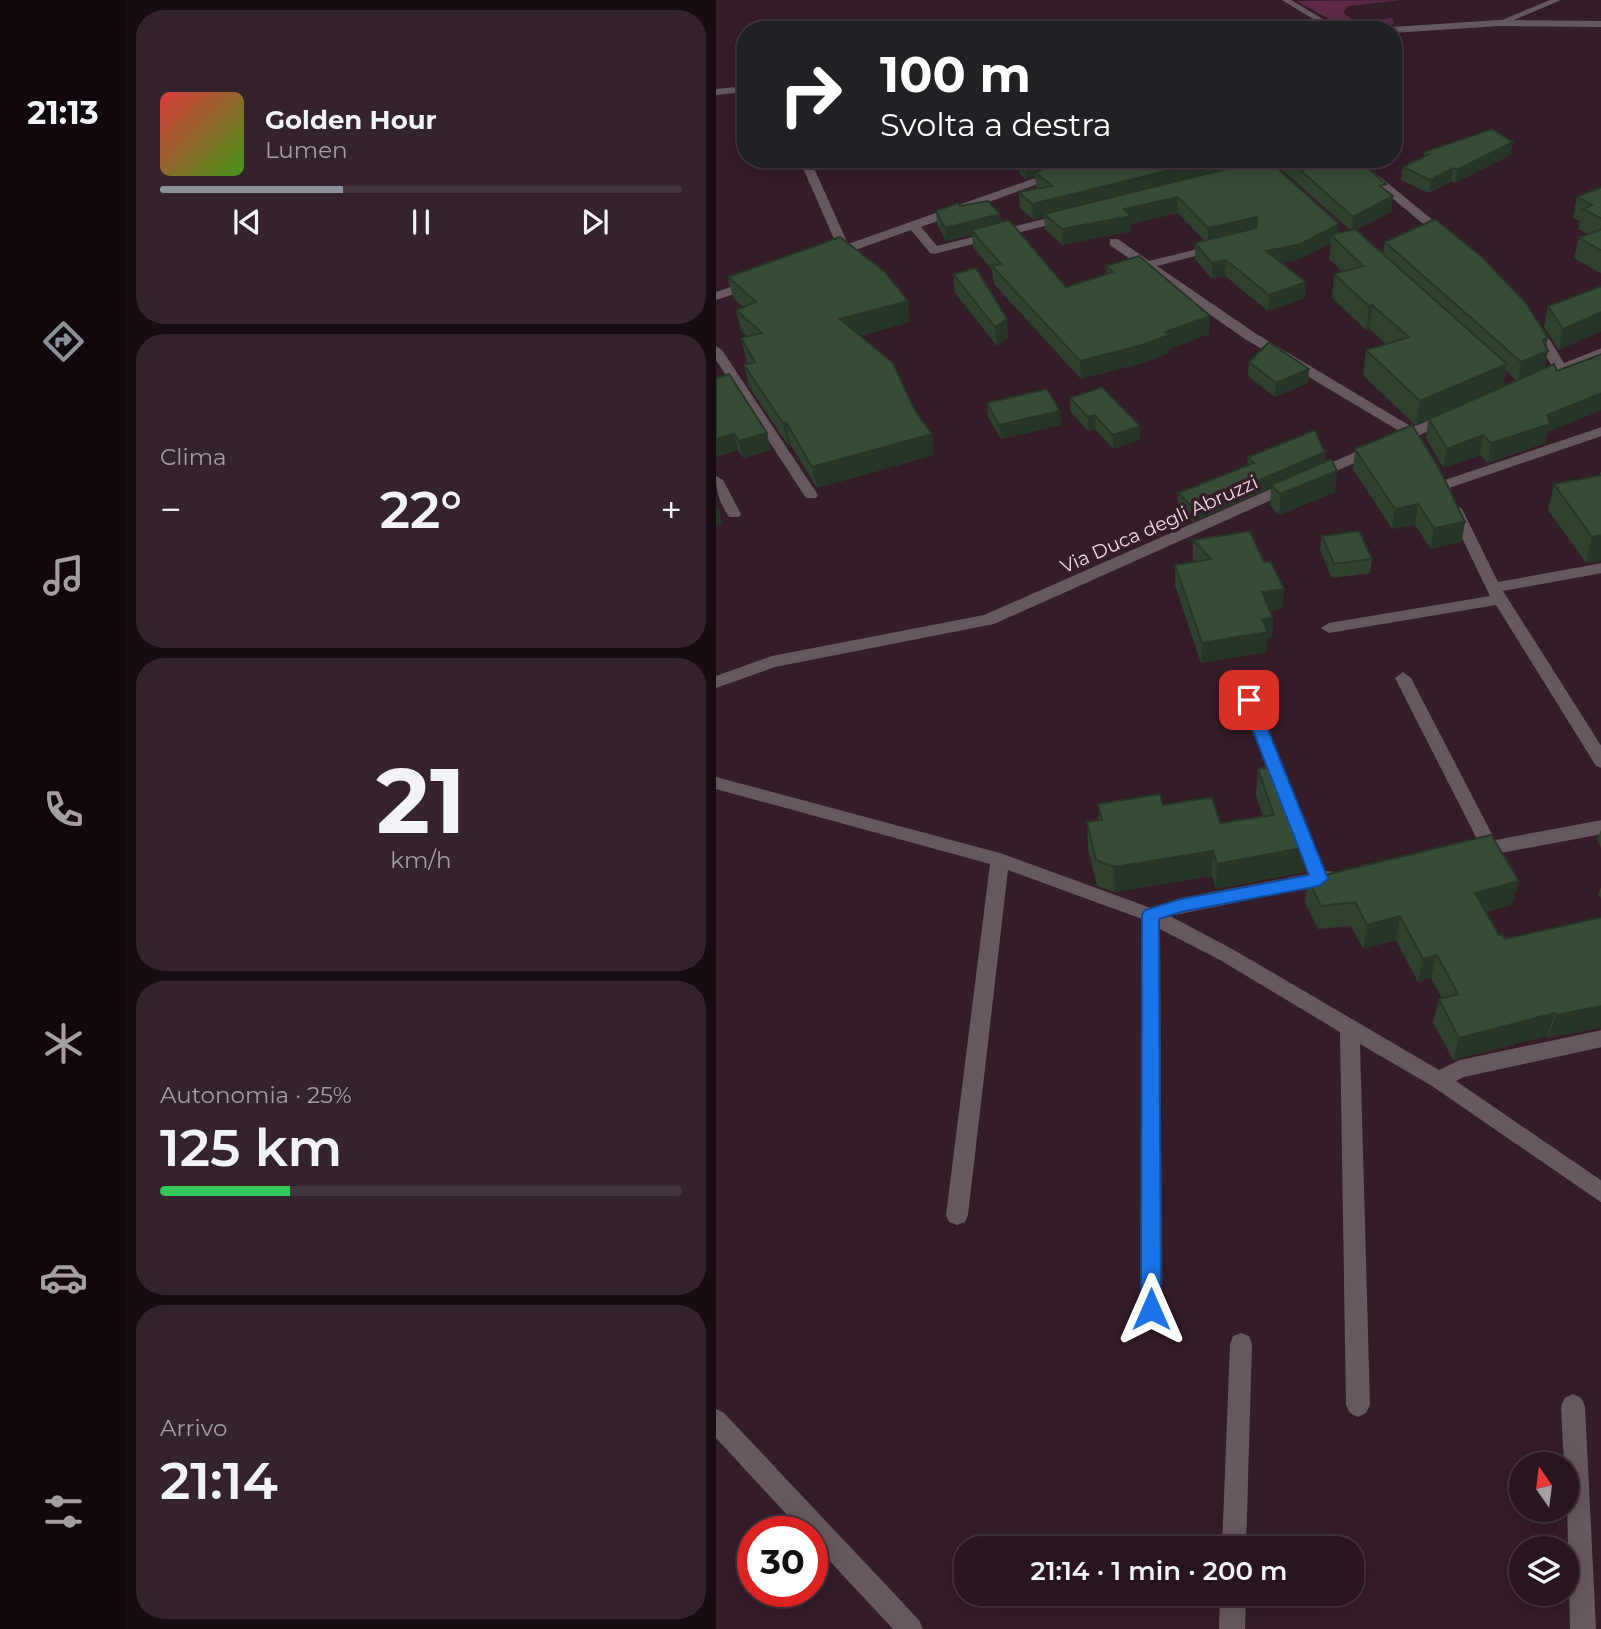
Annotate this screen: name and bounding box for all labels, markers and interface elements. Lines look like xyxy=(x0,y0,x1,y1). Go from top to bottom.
text: 100 m xyxy=(880,45,1031,104)
icon: right xyxy=(765,49,856,140)
text: 21:13 xyxy=(27,93,99,132)
text: Golden Hour xyxy=(265,104,437,136)
text: Svolta a destra xyxy=(880,105,1112,144)
text: Lumen xyxy=(265,136,348,164)
icon: previous xyxy=(228,203,266,241)
icon: pause xyxy=(402,203,440,241)
icon: next xyxy=(576,203,614,241)
icon: directions xyxy=(39,317,88,366)
text: Clima xyxy=(160,443,227,471)
street label: Via Duca degli Abruzzi xyxy=(1057,471,1261,578)
text: 22° xyxy=(380,478,462,541)
text: − xyxy=(160,486,182,533)
text: + xyxy=(660,486,682,533)
icon: music xyxy=(39,551,88,600)
pin xyxy=(1219,670,1279,730)
icon: arrive xyxy=(1230,681,1268,719)
text: 21 xyxy=(376,745,466,856)
icon: phone xyxy=(39,785,88,834)
text: km/h xyxy=(390,846,452,874)
icon: climate xyxy=(39,1019,88,1068)
text: Autonomia · 25% xyxy=(160,1081,352,1109)
text: 125 km xyxy=(160,1116,342,1179)
icon: car xyxy=(39,1253,88,1302)
position arrow xyxy=(1114,1272,1188,1346)
text: Arrivo xyxy=(160,1414,227,1442)
text: 21:14 xyxy=(160,1449,278,1512)
north arrow xyxy=(1509,1452,1579,1522)
map controls xyxy=(1509,1452,1579,1606)
icon: filters xyxy=(39,1487,88,1536)
speed limit sign: 30 xyxy=(737,1516,828,1607)
button: layers xyxy=(1509,1536,1579,1606)
text: 21:14 · 1 min · 200 m xyxy=(1031,1555,1287,1587)

